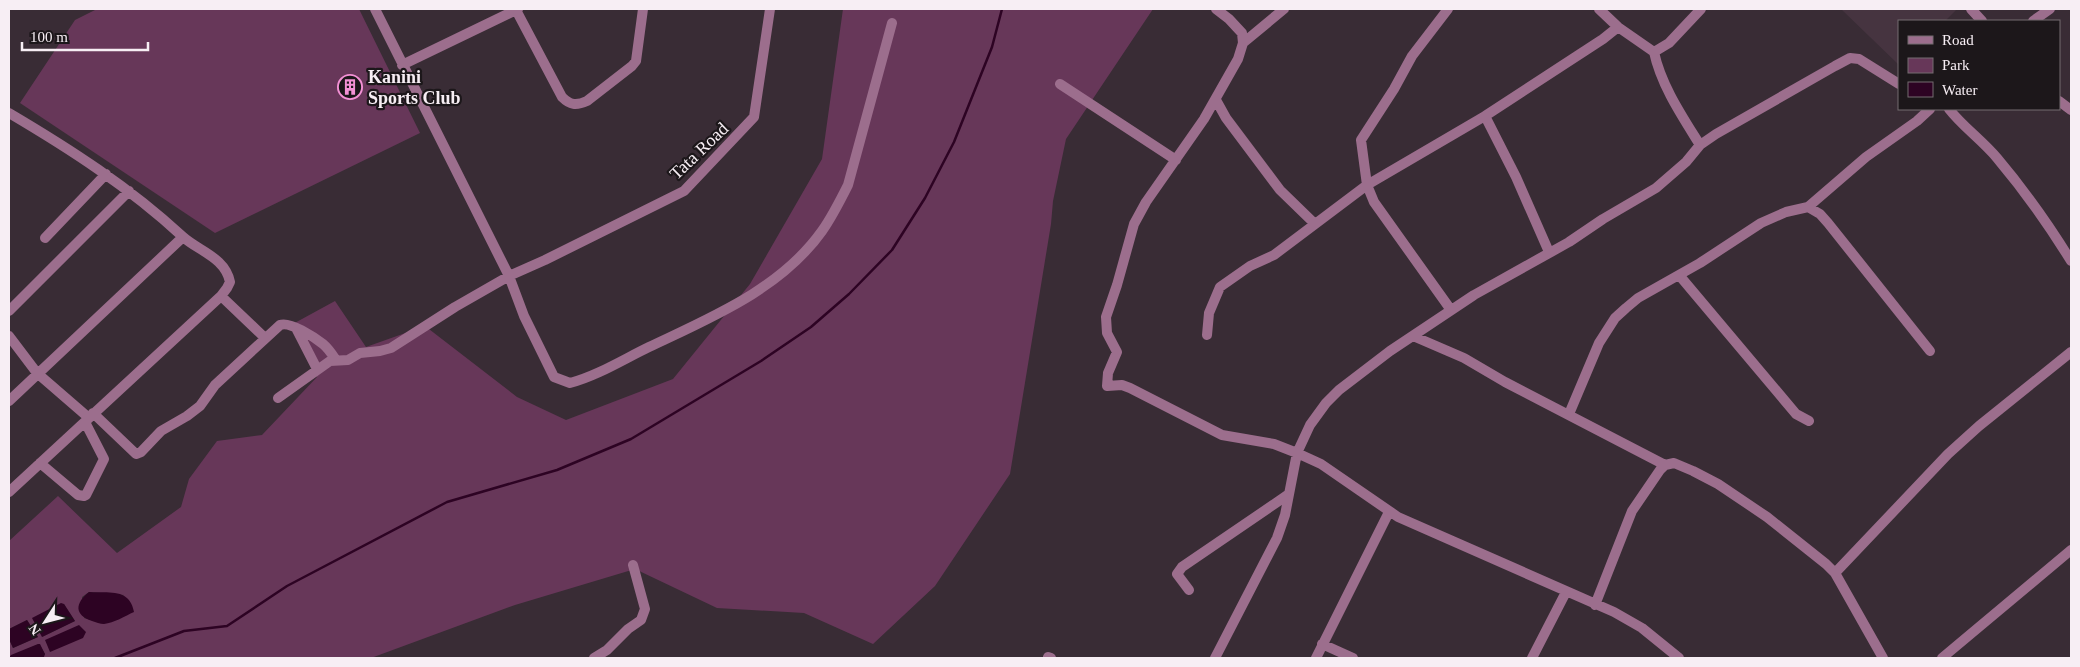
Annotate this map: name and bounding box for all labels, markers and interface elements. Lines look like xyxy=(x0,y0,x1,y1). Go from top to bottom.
scale bar xyxy=(22,20,149,52)
legend xyxy=(1898,20,2060,110)
text: 100 m xyxy=(30,29,68,45)
text: Road xyxy=(1942,32,1974,48)
text: Park xyxy=(1942,57,1970,73)
place label: Kanini Sports Club xyxy=(368,67,461,108)
building icon: Kanini Sports Club xyxy=(337,74,363,100)
text: Water xyxy=(1942,82,1977,98)
street label: Tata Road xyxy=(666,118,732,184)
north arrow xyxy=(20,597,70,647)
text: N xyxy=(26,621,44,638)

